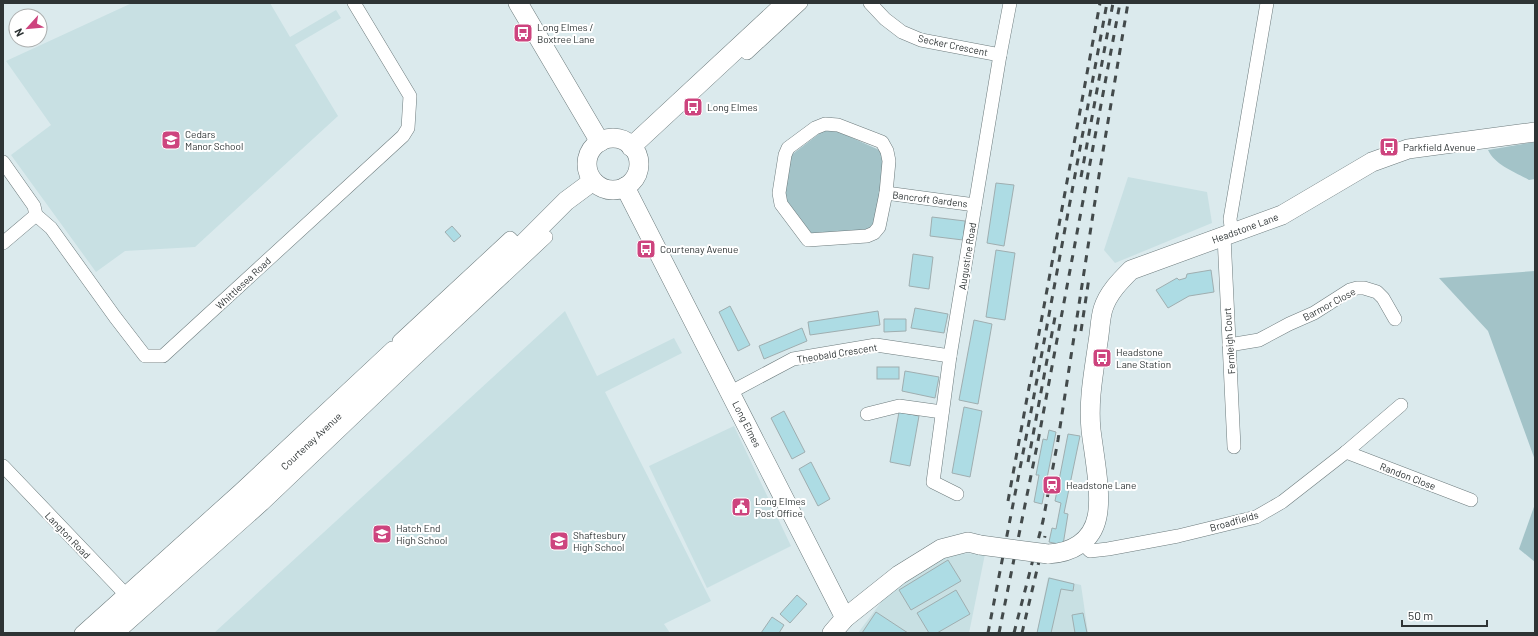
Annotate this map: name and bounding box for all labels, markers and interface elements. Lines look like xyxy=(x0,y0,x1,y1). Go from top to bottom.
north arrow xyxy=(8,8,48,48)
place label: Long Elmes / Boxtree Lane xyxy=(537,21,595,45)
bus stop icon: Long Elmes / Boxtree Lane xyxy=(512,22,534,44)
text: N xyxy=(11,27,26,39)
street label: Secker Crescent xyxy=(917,32,990,58)
bus stop icon: Long Elmes xyxy=(682,96,704,118)
place label: Long Elmes xyxy=(707,101,758,113)
place label: Cedars Manor School xyxy=(185,128,243,152)
school or university icon: Cedars Manor School xyxy=(160,129,182,151)
bus stop icon: Parkfield Avenue xyxy=(1378,136,1400,158)
place label: Parkfield Avenue xyxy=(1403,141,1476,153)
street label: Bancroft Gardens xyxy=(892,188,969,210)
street label: Headstone Lane xyxy=(1210,210,1280,246)
street label: Augustine Road xyxy=(956,222,978,290)
bus stop icon: Courtenay Avenue xyxy=(635,238,657,260)
place label: Courtenay Avenue xyxy=(660,243,738,255)
street label: Whittlesea Road xyxy=(213,254,273,312)
street label: Barmor Close xyxy=(1300,285,1358,323)
street label: Fernleigh Court xyxy=(1221,307,1237,375)
street label: Theobald Crescent xyxy=(796,341,878,365)
place label: Headstone Lane Station xyxy=(1116,346,1171,370)
bus stop icon: Headstone Lane Station xyxy=(1091,347,1113,369)
street label: Long Elmes xyxy=(730,399,764,449)
street label: Courtenay Avenue xyxy=(278,410,344,472)
street label: Randon Close xyxy=(1378,460,1438,492)
station icon: Headstone Lane xyxy=(1041,474,1063,496)
place label: Headstone Lane xyxy=(1066,479,1136,491)
place label: Long Elmes Post Office xyxy=(755,495,806,519)
public building icon: Long Elmes Post Office xyxy=(730,496,752,518)
street label: Broadfields xyxy=(1208,508,1260,534)
street label: Langton Road xyxy=(43,509,93,561)
place label: Hatch End High School xyxy=(396,522,447,546)
school or university icon: Hatch End High School xyxy=(371,523,393,545)
place label: Shaftesbury High School xyxy=(573,529,626,553)
school or university icon: Shaftesbury High School xyxy=(548,530,570,552)
scale bar xyxy=(1402,602,1487,628)
text: 50 m xyxy=(1408,608,1433,622)

